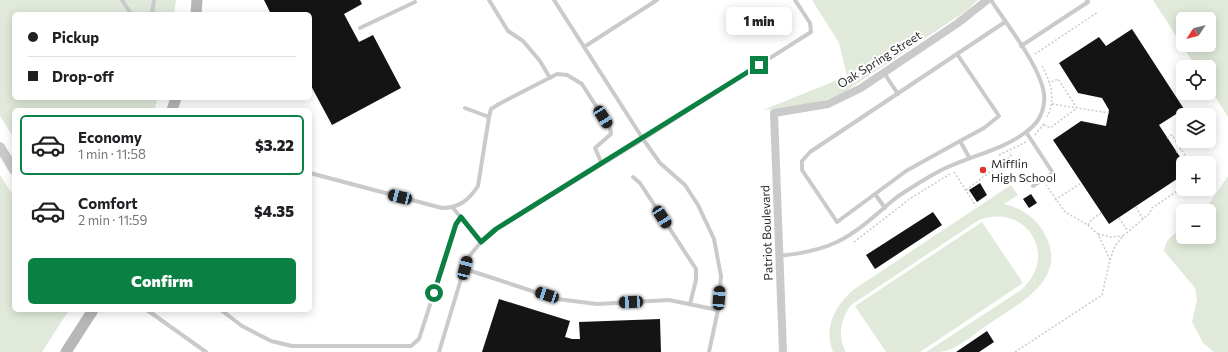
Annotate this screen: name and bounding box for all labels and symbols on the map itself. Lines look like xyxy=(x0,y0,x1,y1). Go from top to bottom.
callout: 1 min xyxy=(726,7,792,35)
north arrow xyxy=(1176,12,1216,52)
street label: Oak Spring Street xyxy=(834,27,924,91)
route end xyxy=(750,56,768,74)
car xyxy=(592,104,614,130)
place label: Mifflin High School xyxy=(991,156,1056,184)
marker: Mifflin High School xyxy=(978,165,988,175)
street label: Patriot Boulevard xyxy=(757,185,775,281)
car xyxy=(387,188,413,206)
car xyxy=(650,204,674,230)
car xyxy=(456,255,474,281)
route start xyxy=(425,284,443,302)
car xyxy=(534,286,560,304)
car xyxy=(712,286,726,310)
car xyxy=(619,295,643,309)

